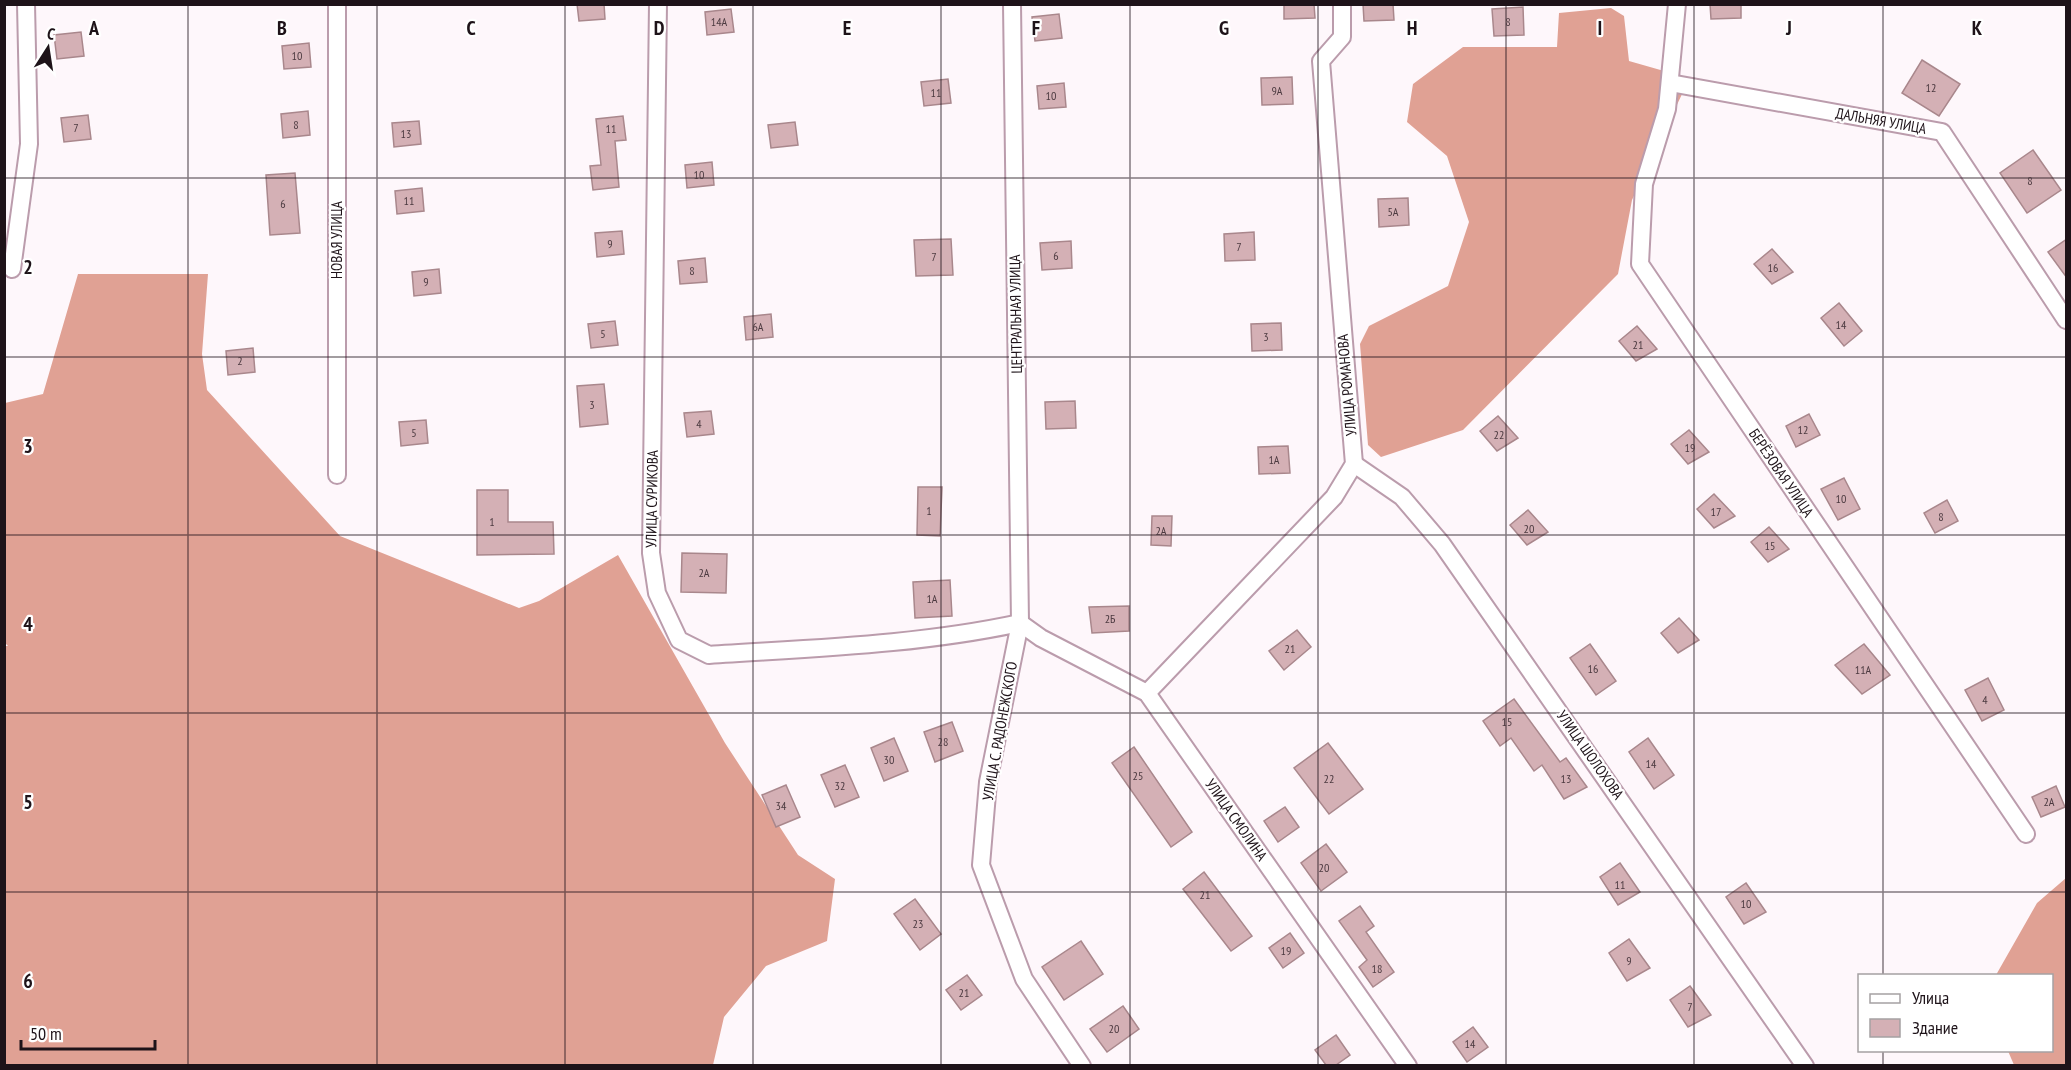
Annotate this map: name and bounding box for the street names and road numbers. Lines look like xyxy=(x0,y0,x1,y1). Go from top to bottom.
street label: ДАЛЬНЯЯ УЛИЦА xyxy=(1834,103,1929,138)
street label: НОВАЯ УЛИЦА xyxy=(327,200,346,279)
street label: ЦЕНТРАЛЬНАЯ УЛИЦА xyxy=(1005,253,1026,374)
street label: УЛИЦА РОМАНОВА xyxy=(1333,332,1360,437)
street label: БЕРЁЗОВАЯ УЛИЦА xyxy=(1745,425,1818,521)
street label: УЛИЦА СУРИКОВА xyxy=(641,449,662,548)
street label: УЛИЦА С. РАДОНЕЖСКОГО xyxy=(978,660,1021,802)
street label: УЛИЦА ШОЛОХОВА xyxy=(1553,707,1629,804)
street label: УЛИЦА СМОЛИНА xyxy=(1201,775,1272,865)

